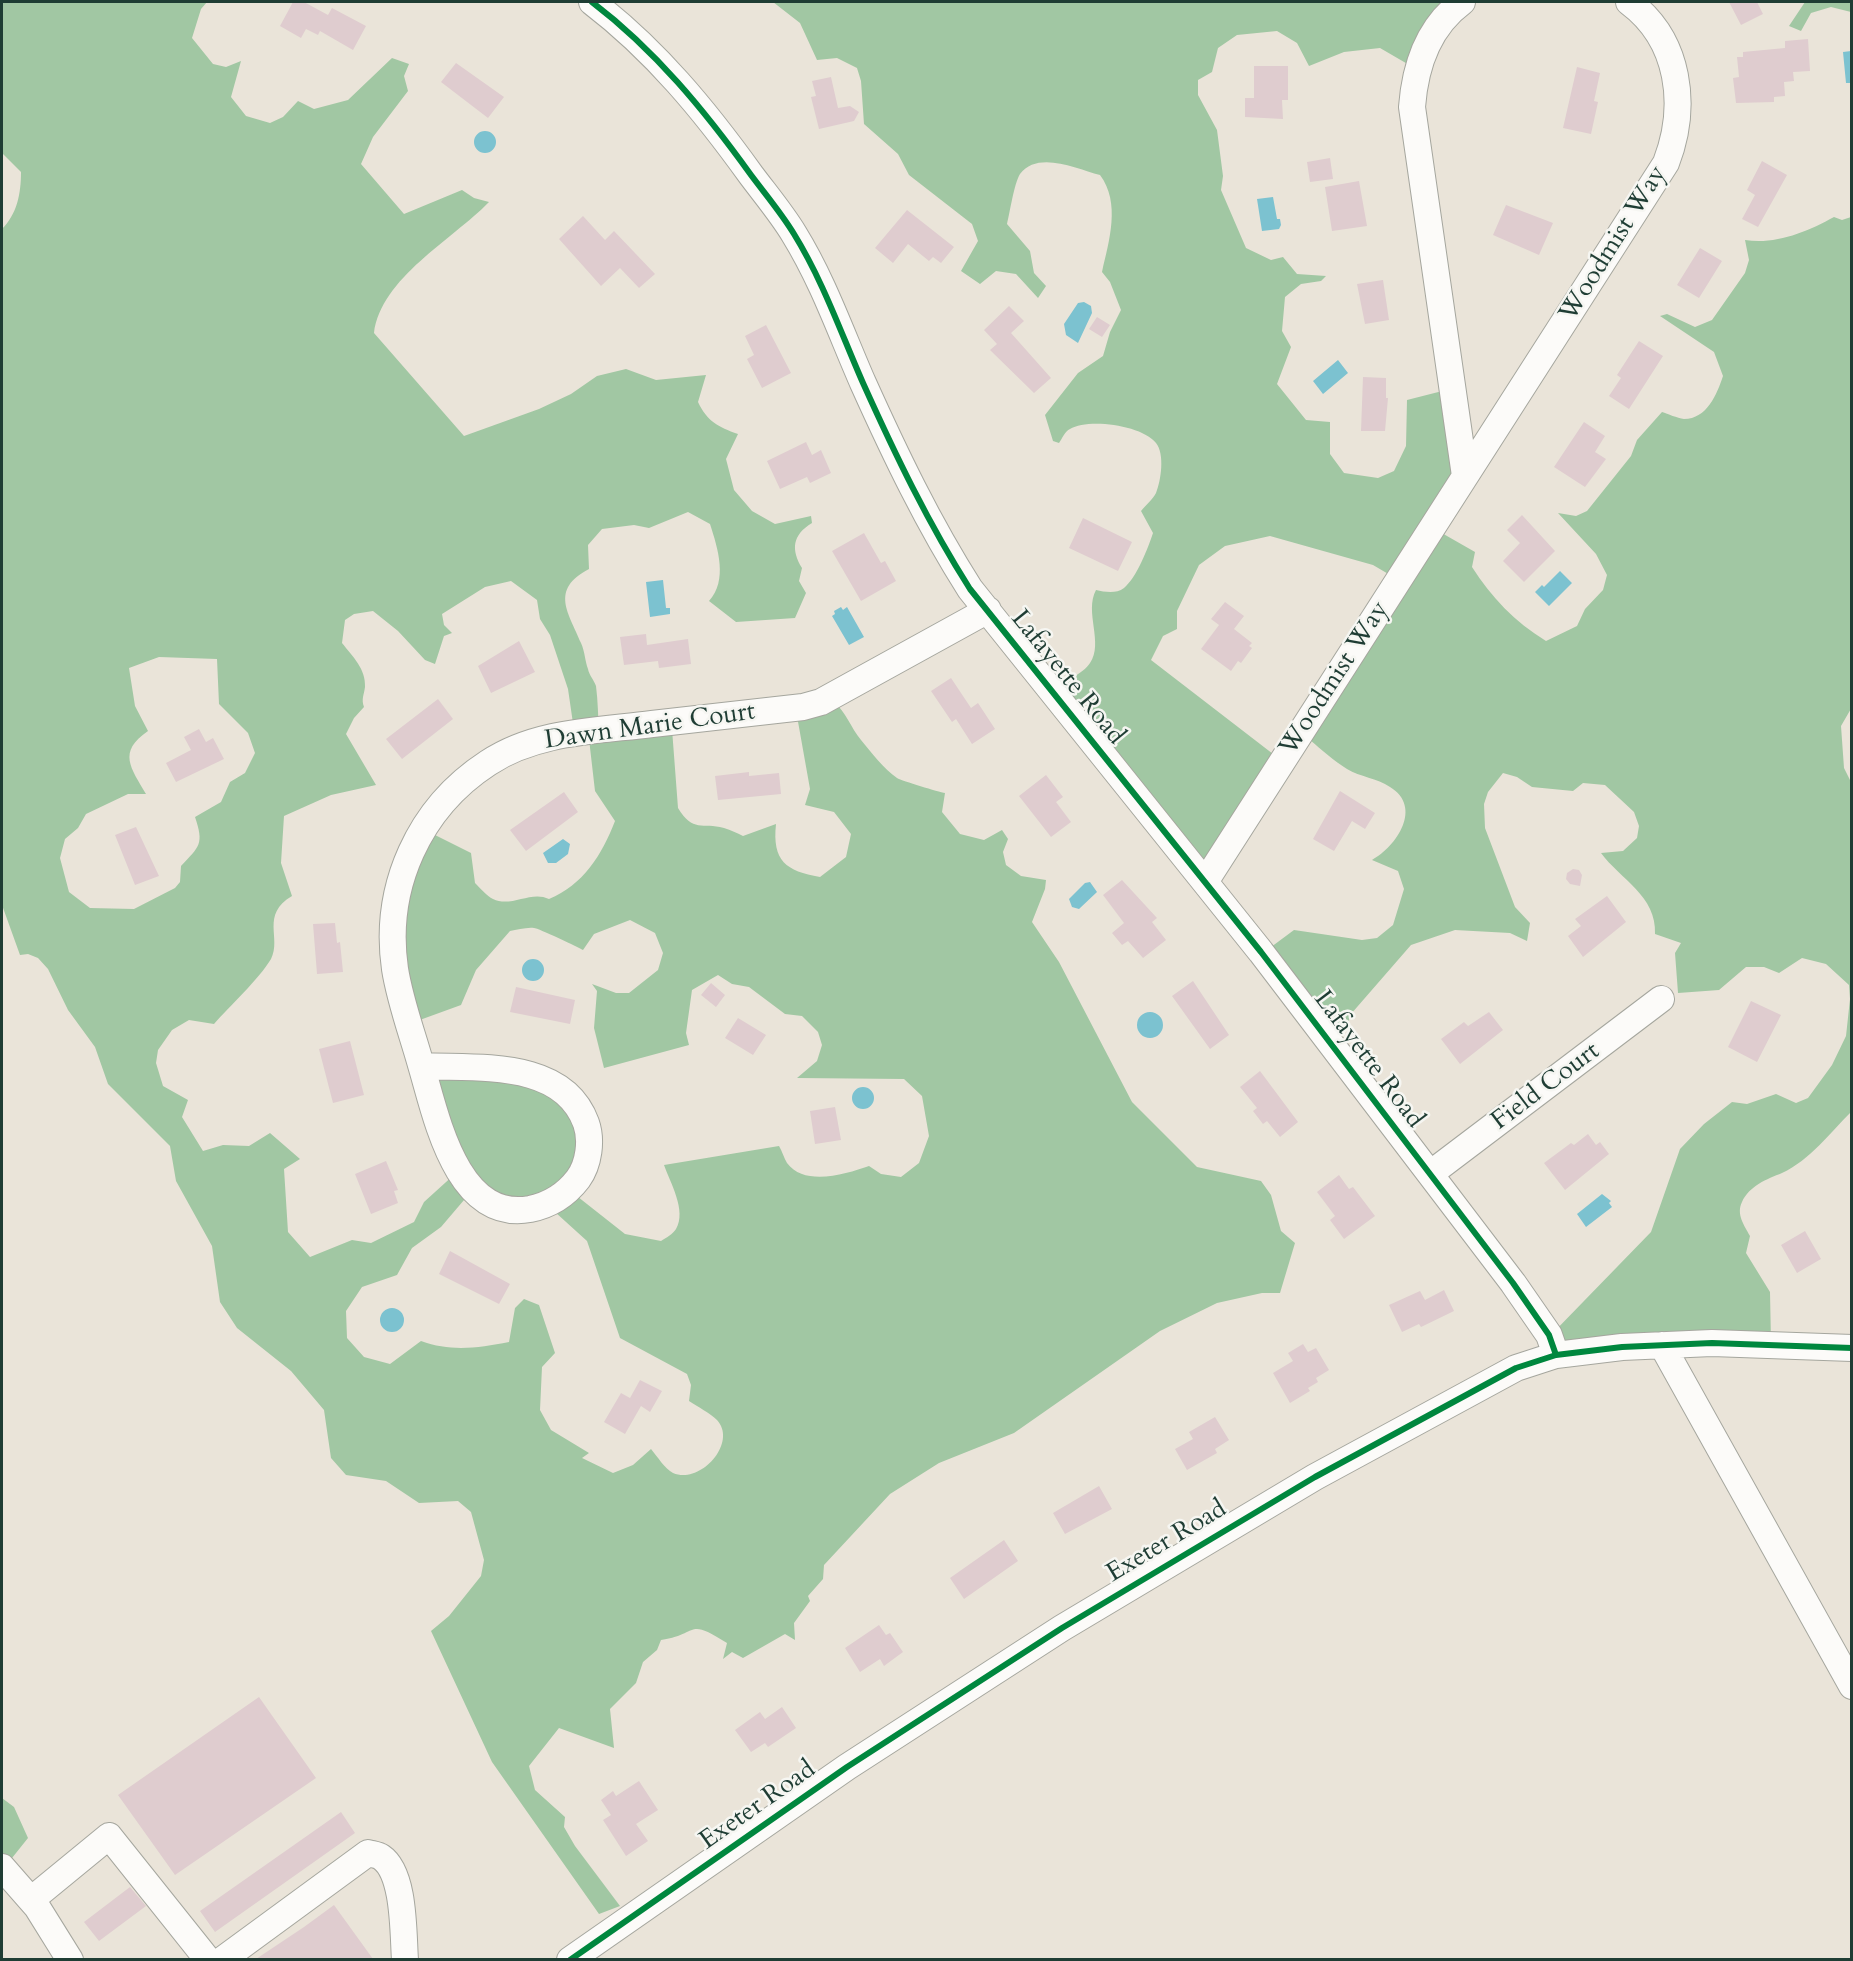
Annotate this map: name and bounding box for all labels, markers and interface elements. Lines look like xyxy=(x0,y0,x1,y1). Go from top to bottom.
street label: Woodmist Way xyxy=(1554,160,1674,328)
street label: Woodmist Way xyxy=(1274,596,1396,762)
street label: Lafayette Road xyxy=(1003,604,1131,752)
street label: Dawn Marie Court xyxy=(543,697,757,757)
street label: Lafayette Road xyxy=(1306,985,1430,1135)
street label: Field Court xyxy=(1486,1036,1606,1138)
street label: Exeter Road xyxy=(1101,1494,1233,1590)
street label: Exeter Road xyxy=(694,1755,822,1857)

